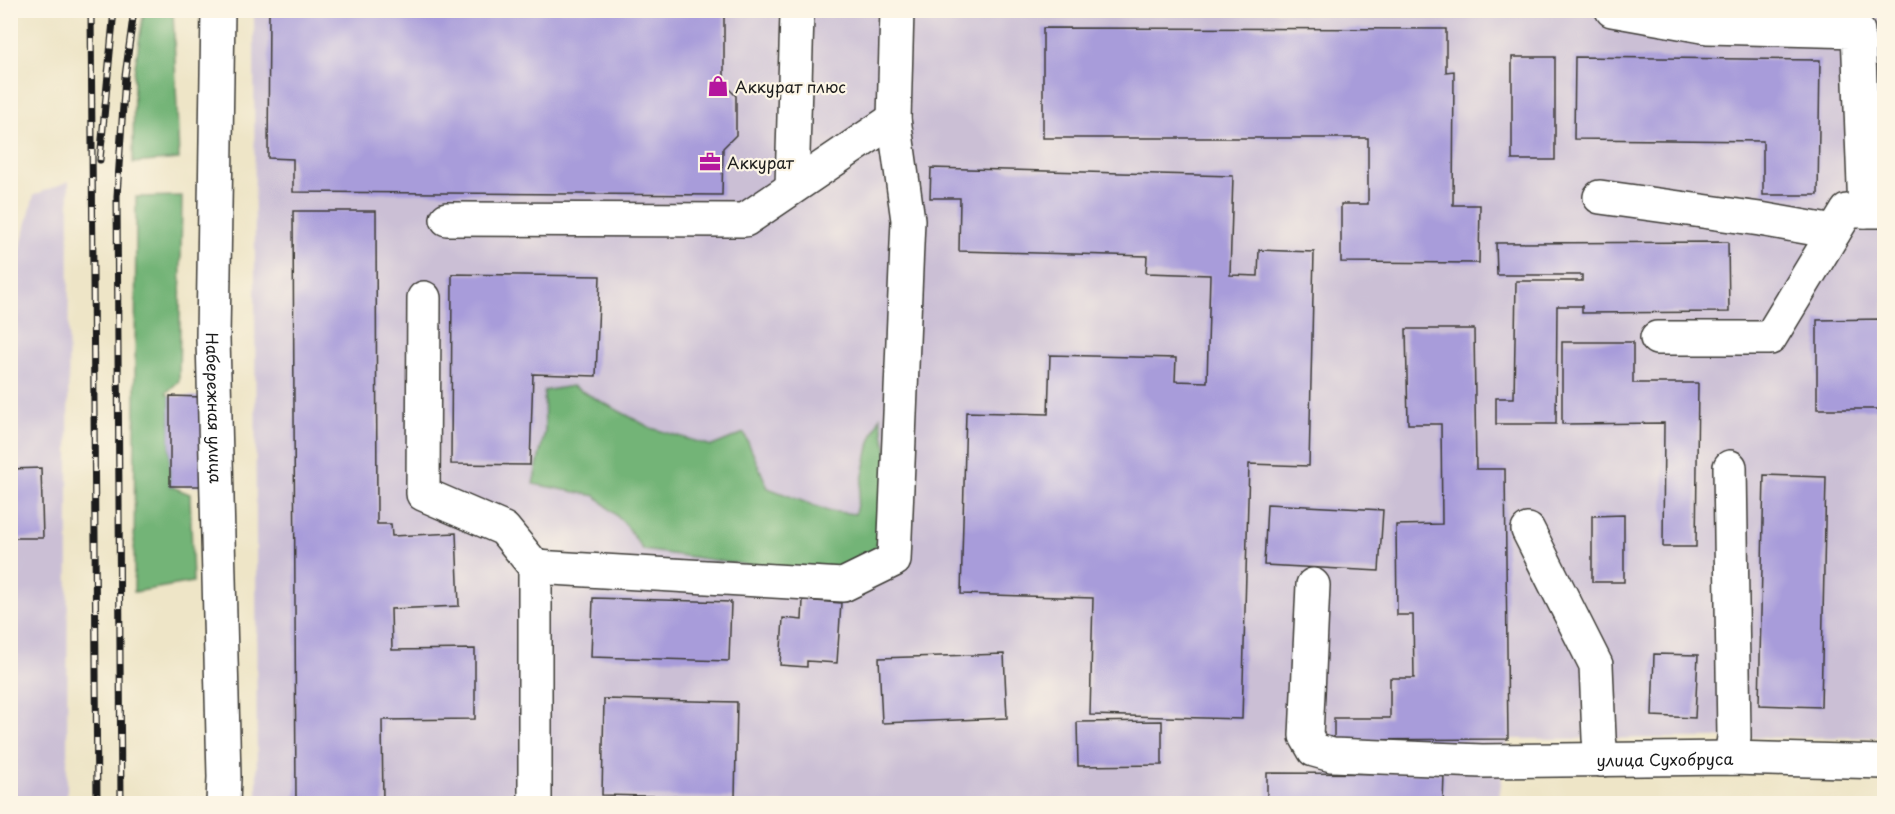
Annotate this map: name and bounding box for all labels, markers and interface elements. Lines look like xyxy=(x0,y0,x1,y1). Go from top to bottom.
shop icon: Аккурат плюс xyxy=(706,74,730,98)
place label: Аккурат плюс xyxy=(735,74,846,98)
office icon: Аккурат xyxy=(698,150,722,174)
place label: Аккурат xyxy=(727,150,795,174)
street label: Набережная улица xyxy=(201,332,229,484)
street label: улица Сухобруса xyxy=(1596,746,1733,772)

